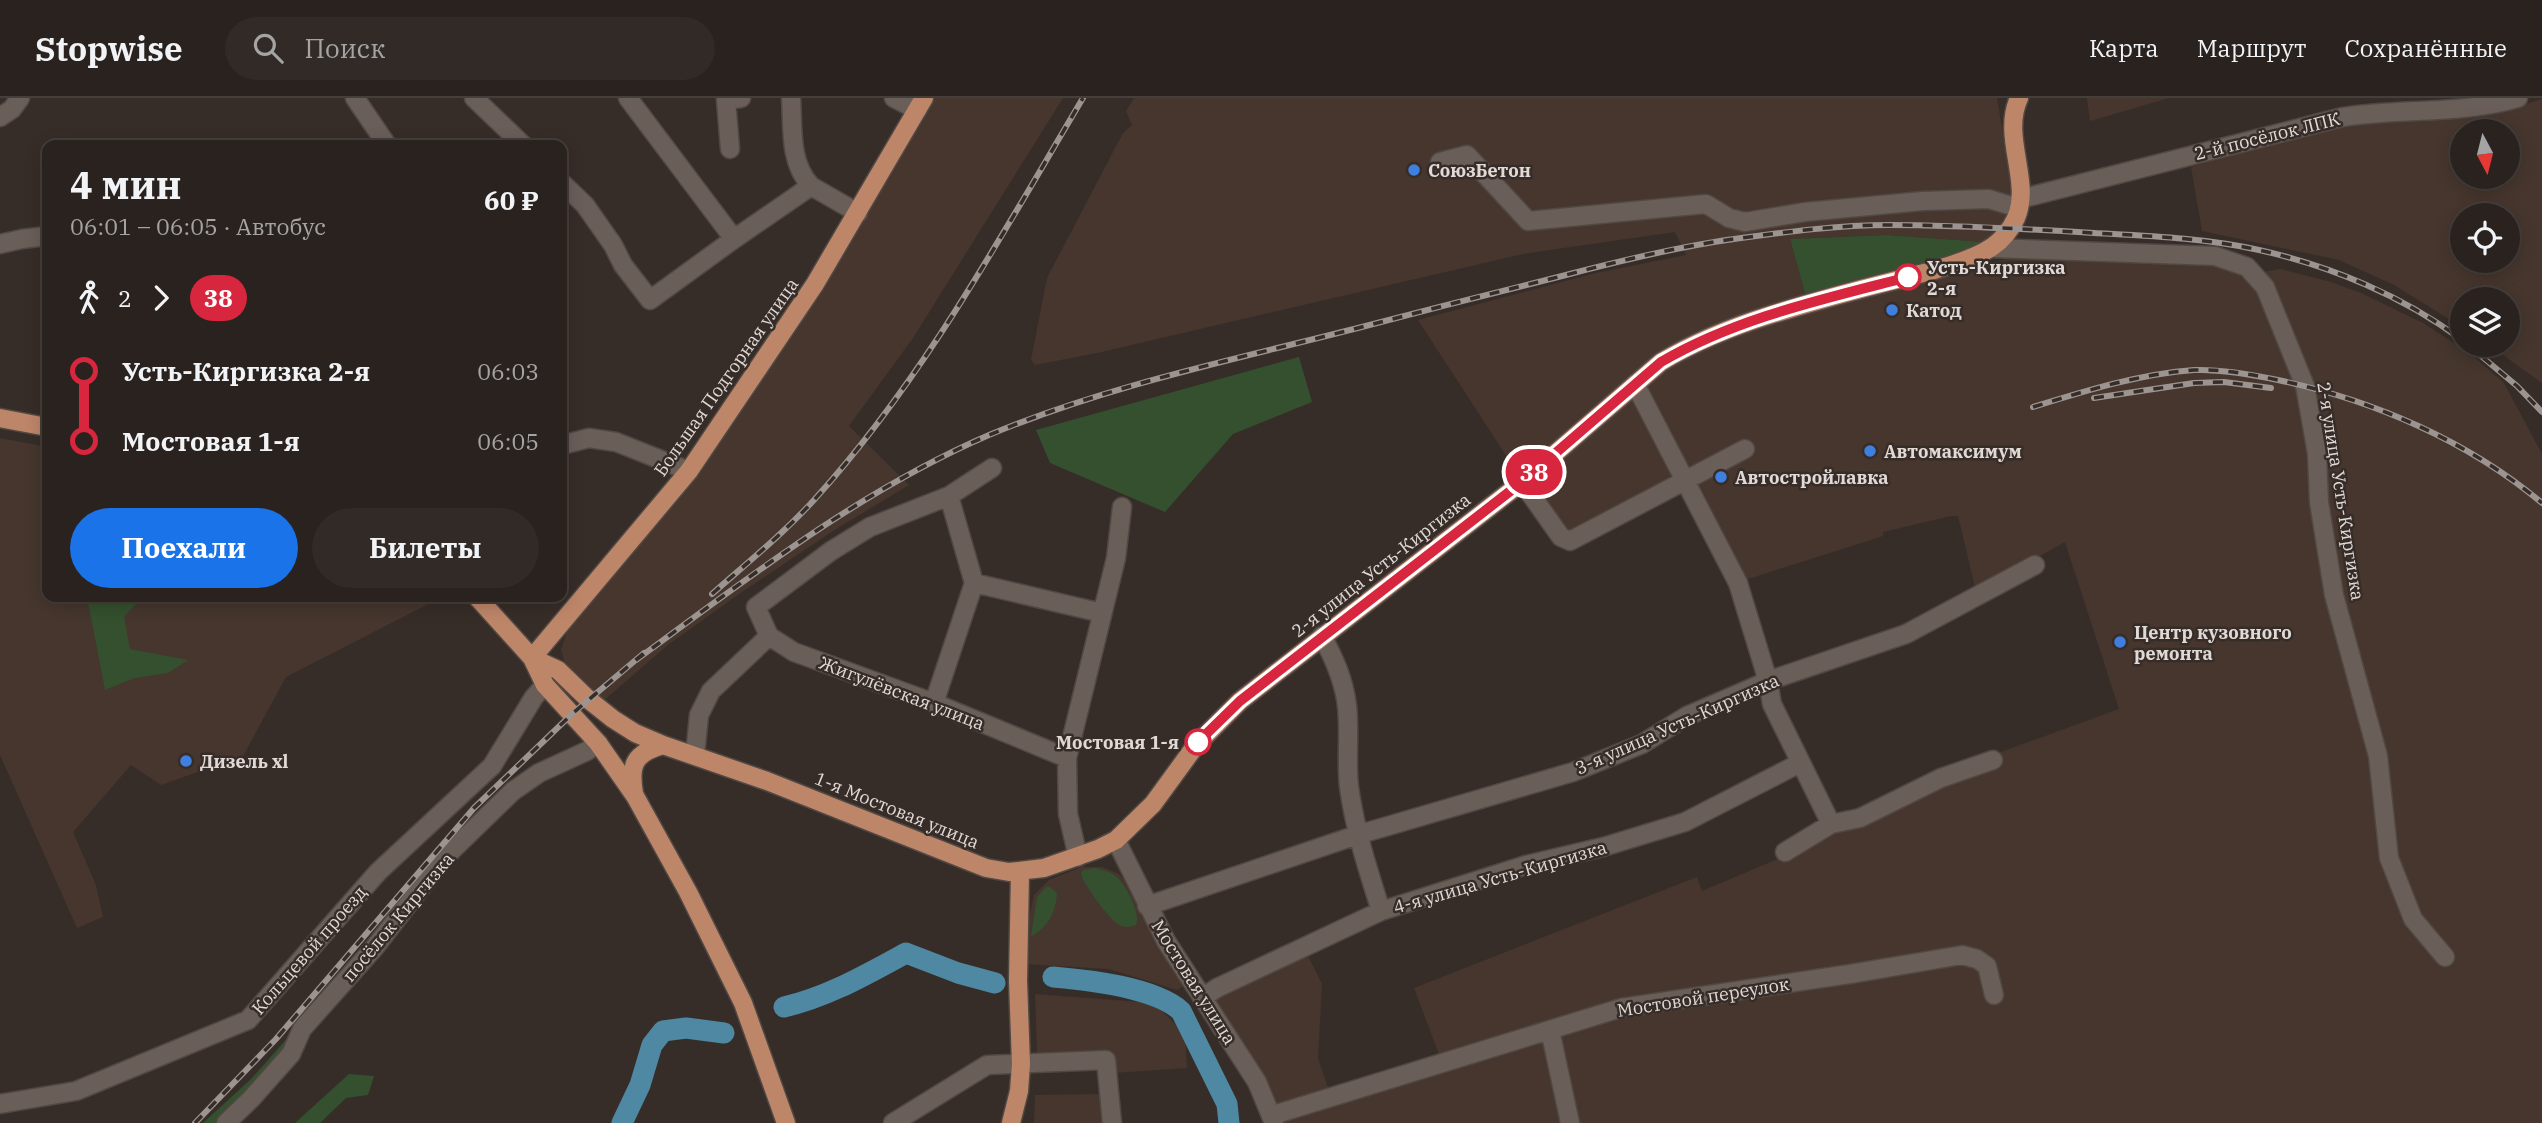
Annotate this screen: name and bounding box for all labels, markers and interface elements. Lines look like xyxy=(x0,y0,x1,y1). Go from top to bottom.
search box xyxy=(225,17,715,80)
text: Stopwise xyxy=(35,27,183,70)
icon: search xyxy=(249,29,287,67)
text: Поиск xyxy=(305,31,385,65)
text: Карта xyxy=(2089,32,2159,64)
text: Маршрут xyxy=(2197,32,2306,64)
text: Сохранённые xyxy=(2344,32,2507,64)
street label: 2-й посёлок ЛПК xyxy=(2192,107,2343,165)
north arrow xyxy=(2450,119,2520,189)
map controls xyxy=(2450,119,2520,357)
place label: СоюзБетон xyxy=(1428,159,1531,182)
text: 4 мин xyxy=(70,160,181,209)
marker: СоюзБетон xyxy=(1406,162,1422,178)
text: 60 ₽ xyxy=(484,183,539,217)
button: locate xyxy=(2450,203,2520,273)
text: 06:01 – 06:05 · Автобус xyxy=(70,211,326,241)
place label: Усть-Киргизка 2-я xyxy=(1927,256,2066,300)
marker: Усть-Киргизка 2-я xyxy=(1895,264,1921,290)
street label: Большая Подгорная улица xyxy=(649,273,803,481)
icon: walk xyxy=(70,279,108,317)
icon: forward xyxy=(142,279,180,317)
text: 38 xyxy=(204,282,233,314)
text: 2 xyxy=(118,283,132,313)
button: layers xyxy=(2450,287,2520,357)
place label: Катод xyxy=(1906,299,1962,322)
marker: Катод xyxy=(1884,302,1900,318)
text: Усть-Киргизка 2-я xyxy=(122,354,370,388)
text: 06:03 xyxy=(477,356,539,386)
street label: 2-я улица Усть-Киргизка xyxy=(2312,380,2370,602)
text: Мостовая 1-я xyxy=(122,424,300,458)
text: 06:05 xyxy=(477,426,539,456)
place label: Автомаксимум xyxy=(1884,440,2022,463)
marker: Автомаксимум xyxy=(1862,443,1878,459)
line badge: 38 xyxy=(1502,449,1566,495)
text: 38 xyxy=(1520,456,1548,488)
place label: Автостройлавка xyxy=(1735,466,1889,489)
marker: Автостройлавка xyxy=(1713,469,1729,485)
street label: 2-я улица Усть-Киргизка xyxy=(1287,488,1475,642)
button: Поехали xyxy=(70,508,298,588)
button: Билеты xyxy=(312,508,539,588)
place label: Центр кузовного ремонта xyxy=(2134,621,2292,665)
marker: Центр кузовного ремонта xyxy=(2112,634,2128,650)
street label: Жигулёвская улица xyxy=(816,651,988,735)
street label: 3-я улица Усть-Киргизка xyxy=(1571,668,1783,779)
marker: Мостовая 1-я xyxy=(1185,729,1211,755)
place label: Мостовая 1-я xyxy=(1056,731,1179,754)
place label: Дизель xl xyxy=(200,750,289,773)
marker: Дизель xl xyxy=(178,753,194,769)
street label: 1-я Мостовая улица xyxy=(811,766,983,854)
street label: 4-я улица Усть-Киргизка xyxy=(1391,835,1610,919)
street label: посёлок Киргизка xyxy=(337,848,459,986)
street label: Кольцевой проезд xyxy=(247,881,371,1019)
street label: Мостовая улица xyxy=(1146,915,1242,1049)
street label: Мостовой переулок xyxy=(1615,972,1791,1022)

